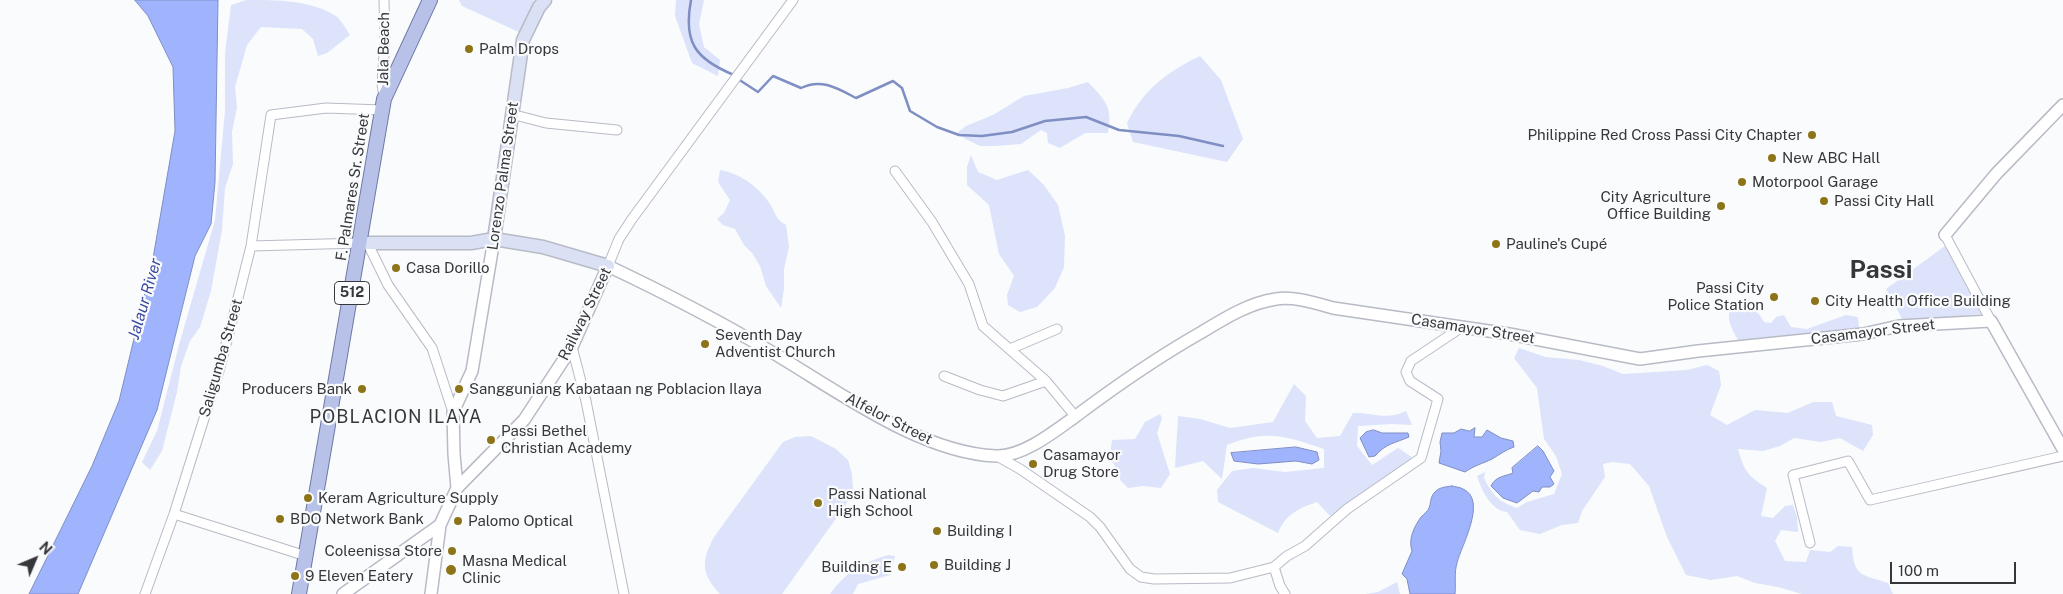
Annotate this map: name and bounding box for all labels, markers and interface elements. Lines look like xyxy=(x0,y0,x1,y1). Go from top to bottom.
street label: Jala Beach xyxy=(374,12,394,86)
place label: Palm Drops xyxy=(479,40,559,58)
marker: Palm Drops xyxy=(463,43,475,55)
street label: Lorenzo Palma Street xyxy=(484,101,522,251)
street label: F. Palmares Sr. Street xyxy=(332,112,374,262)
place label: Philippine Red Cross Passi City Chapter xyxy=(1527,126,1802,144)
marker: Philippine Red Cross Passi City Chapter xyxy=(1806,129,1818,141)
place label: New ABC Hall xyxy=(1782,149,1880,167)
marker: New ABC Hall xyxy=(1766,152,1778,164)
place label: Motorpool Garage xyxy=(1752,173,1878,191)
marker: Motorpool Garage xyxy=(1736,176,1748,188)
place label: City Agriculture Office Building xyxy=(1600,188,1711,223)
place label: Passi City Hall xyxy=(1834,192,1934,210)
marker: Passi City Hall xyxy=(1818,195,1830,207)
marker: City Agriculture Office Building xyxy=(1715,200,1727,212)
place label: Pauline's Cupé xyxy=(1506,235,1607,253)
marker: Pauline's Cupé xyxy=(1490,238,1502,250)
district label: Passi xyxy=(1850,255,1912,285)
water label: Jalaur River xyxy=(124,256,166,342)
place label: Casa Dorillo xyxy=(406,259,490,277)
marker: Casa Dorillo xyxy=(390,262,402,274)
street label: Railway Street xyxy=(555,264,615,364)
place label: Passi City Police Station xyxy=(1667,279,1764,314)
road number: 512 xyxy=(334,282,370,304)
marker: Passi City Police Station xyxy=(1768,291,1780,303)
place label: City Health Office Building xyxy=(1825,292,2011,310)
marker: City Health Office Building xyxy=(1809,295,1821,307)
street label: Saligumba Street xyxy=(196,297,246,419)
street label: Casamayor Street xyxy=(1410,310,1536,348)
street label: Casamayor Street xyxy=(1810,315,1936,349)
place label: Seventh Day Adventist Church xyxy=(715,326,835,361)
marker: Seventh Day Adventist Church xyxy=(699,338,711,350)
place label: Producers Bank xyxy=(241,380,352,398)
place label: Sangguniang Kabataan ng Poblacion Ilaya xyxy=(469,380,762,398)
marker: Producers Bank xyxy=(356,383,368,395)
marker: Sangguniang Kabataan ng Poblacion Ilaya xyxy=(453,383,465,395)
street label: Alfelor Street xyxy=(843,389,935,449)
district label: POBLACION ILAYA xyxy=(308,406,484,428)
place label: Passi Bethel Christian Academy xyxy=(501,422,632,457)
marker: Passi Bethel Christian Academy xyxy=(485,434,497,446)
place label: Casamayor Drug Store xyxy=(1043,446,1121,481)
marker: Casamayor Drug Store xyxy=(1027,458,1039,470)
place label: Passi National High School xyxy=(828,485,927,520)
place label: Keram Agriculture Supply xyxy=(318,489,498,507)
marker: Keram Agriculture Supply xyxy=(302,492,314,504)
marker: Passi National High School xyxy=(812,497,824,509)
place label: BDO Network Bank xyxy=(290,510,424,528)
place label: Palomo Optical xyxy=(468,512,573,530)
marker: BDO Network Bank xyxy=(274,513,286,525)
marker: Palomo Optical xyxy=(452,515,464,527)
place label: Building I xyxy=(947,522,1013,540)
marker: Building I xyxy=(931,525,943,537)
north arrow xyxy=(10,534,60,584)
text: N xyxy=(36,539,55,558)
place label: Coleenissa Store xyxy=(324,542,442,560)
marker: Coleenissa Store xyxy=(446,545,458,557)
place label: Masna Medical Clinic xyxy=(462,552,567,587)
scale bar xyxy=(1893,552,2019,584)
place label: Building J xyxy=(944,556,1011,574)
place label: Building E xyxy=(821,558,892,576)
marker: Building J xyxy=(928,559,940,571)
marker: Building E xyxy=(896,561,908,573)
text: 100 m xyxy=(1898,562,1939,579)
marker: Masna Medical Clinic xyxy=(444,563,458,577)
place label: 9 Eleven Eatery xyxy=(305,567,413,585)
marker: 9 Eleven Eatery xyxy=(289,570,301,582)

